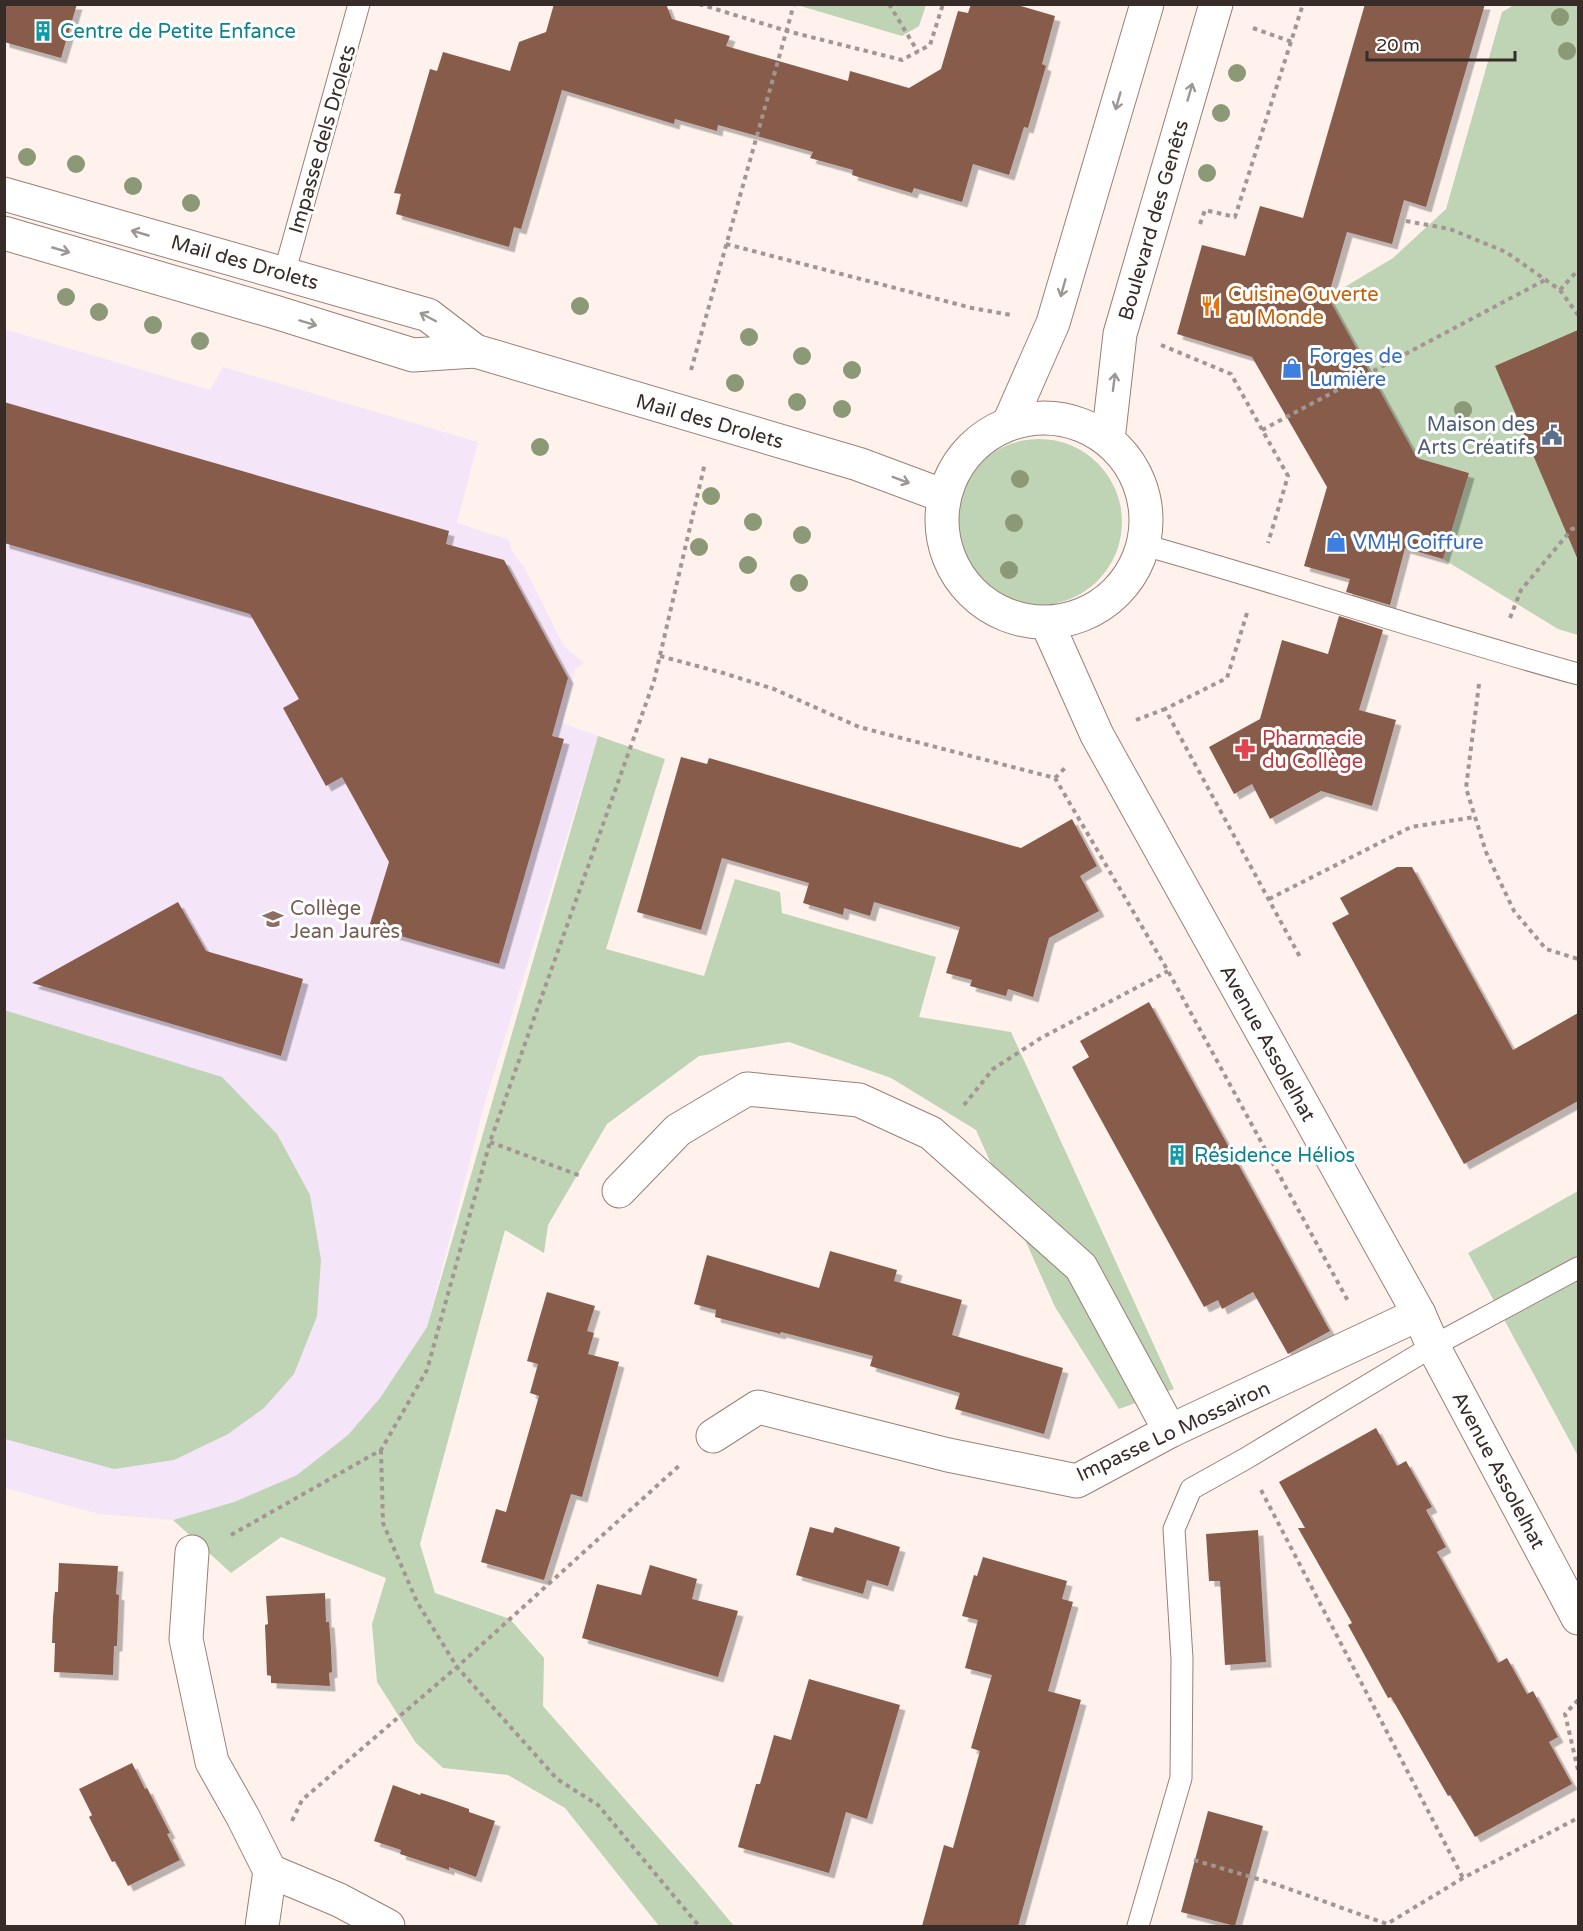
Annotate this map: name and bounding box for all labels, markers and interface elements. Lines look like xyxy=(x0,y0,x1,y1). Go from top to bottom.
building icon: Centre de Petite Enfance xyxy=(31,19,55,43)
place label: Centre de Petite Enfance xyxy=(60,20,296,44)
scale bar xyxy=(1367,24,1516,62)
text: 20 m xyxy=(1376,34,1420,56)
street label: Impasse dels Drolets xyxy=(285,42,361,236)
one-way arrow xyxy=(1185,83,1196,102)
one-way arrow xyxy=(1112,91,1123,110)
street label: Boulevard des Genêts xyxy=(1114,117,1194,323)
one-way arrow xyxy=(131,226,150,238)
street label: Mail des Drolets xyxy=(168,230,321,295)
one-way arrow xyxy=(51,245,70,256)
one-way arrow xyxy=(1057,278,1068,297)
place label: Cuisine Ouverte au Monde xyxy=(1228,283,1379,330)
restaurant icon: Cuisine Ouverte au Monde xyxy=(1199,294,1223,318)
one-way arrow xyxy=(420,311,437,323)
one-way arrow xyxy=(298,318,317,329)
place label: Forges de Lumière xyxy=(1309,345,1403,392)
shop icon: Forges de Lumière xyxy=(1280,356,1304,380)
one-way arrow xyxy=(1109,372,1120,392)
street label: Mail des Drolets xyxy=(633,389,786,454)
place label: Maison des Arts Créatifs xyxy=(1417,413,1535,460)
public building icon: Maison des Arts Créatifs xyxy=(1540,423,1564,447)
one-way arrow xyxy=(891,475,910,486)
shop icon: VMH Coiffure xyxy=(1324,530,1348,554)
place label: VMH Coiffure xyxy=(1353,531,1484,555)
place label: Pharmacie du Collège xyxy=(1262,727,1363,774)
pharmacy icon: Pharmacie du Collège xyxy=(1233,737,1257,761)
place label: Collège Jean Jaurès xyxy=(290,897,400,944)
school or university icon: Collège Jean Jaurès xyxy=(261,907,285,931)
street label: Avenue Assolelhat xyxy=(1214,961,1320,1126)
building icon: Résidence Hélios xyxy=(1165,1143,1189,1167)
place label: Résidence Hélios xyxy=(1194,1144,1355,1168)
street label: Impasse Lo Mossairon xyxy=(1073,1377,1274,1487)
street label: Avenue Assolelhat xyxy=(1446,1388,1550,1554)

